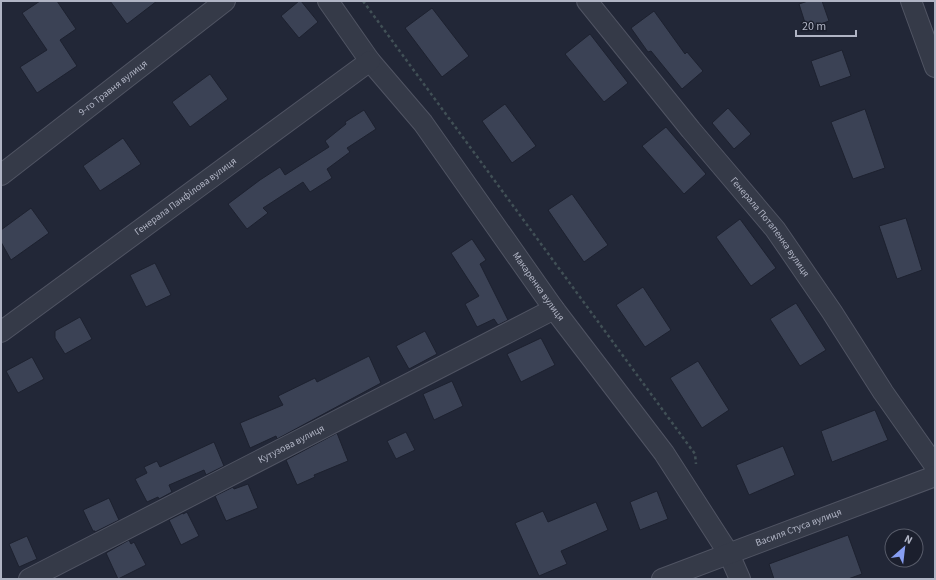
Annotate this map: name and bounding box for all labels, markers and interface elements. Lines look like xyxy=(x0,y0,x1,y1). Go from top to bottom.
scale bar xyxy=(796,12,856,38)
text: 20 m xyxy=(802,18,826,35)
street label: 9-го Травня вулиця xyxy=(76,57,151,119)
street label: Генерала Панфілова вулиця xyxy=(132,154,239,239)
street label: Генерала Потапенка вулиця xyxy=(727,174,813,280)
street label: Макаренка вулиця xyxy=(509,249,568,324)
street label: Кутузова вулиця xyxy=(256,421,327,467)
street label: Василя Стуса вулиця xyxy=(753,505,844,550)
north arrow xyxy=(884,528,924,568)
text: N xyxy=(902,531,915,548)

